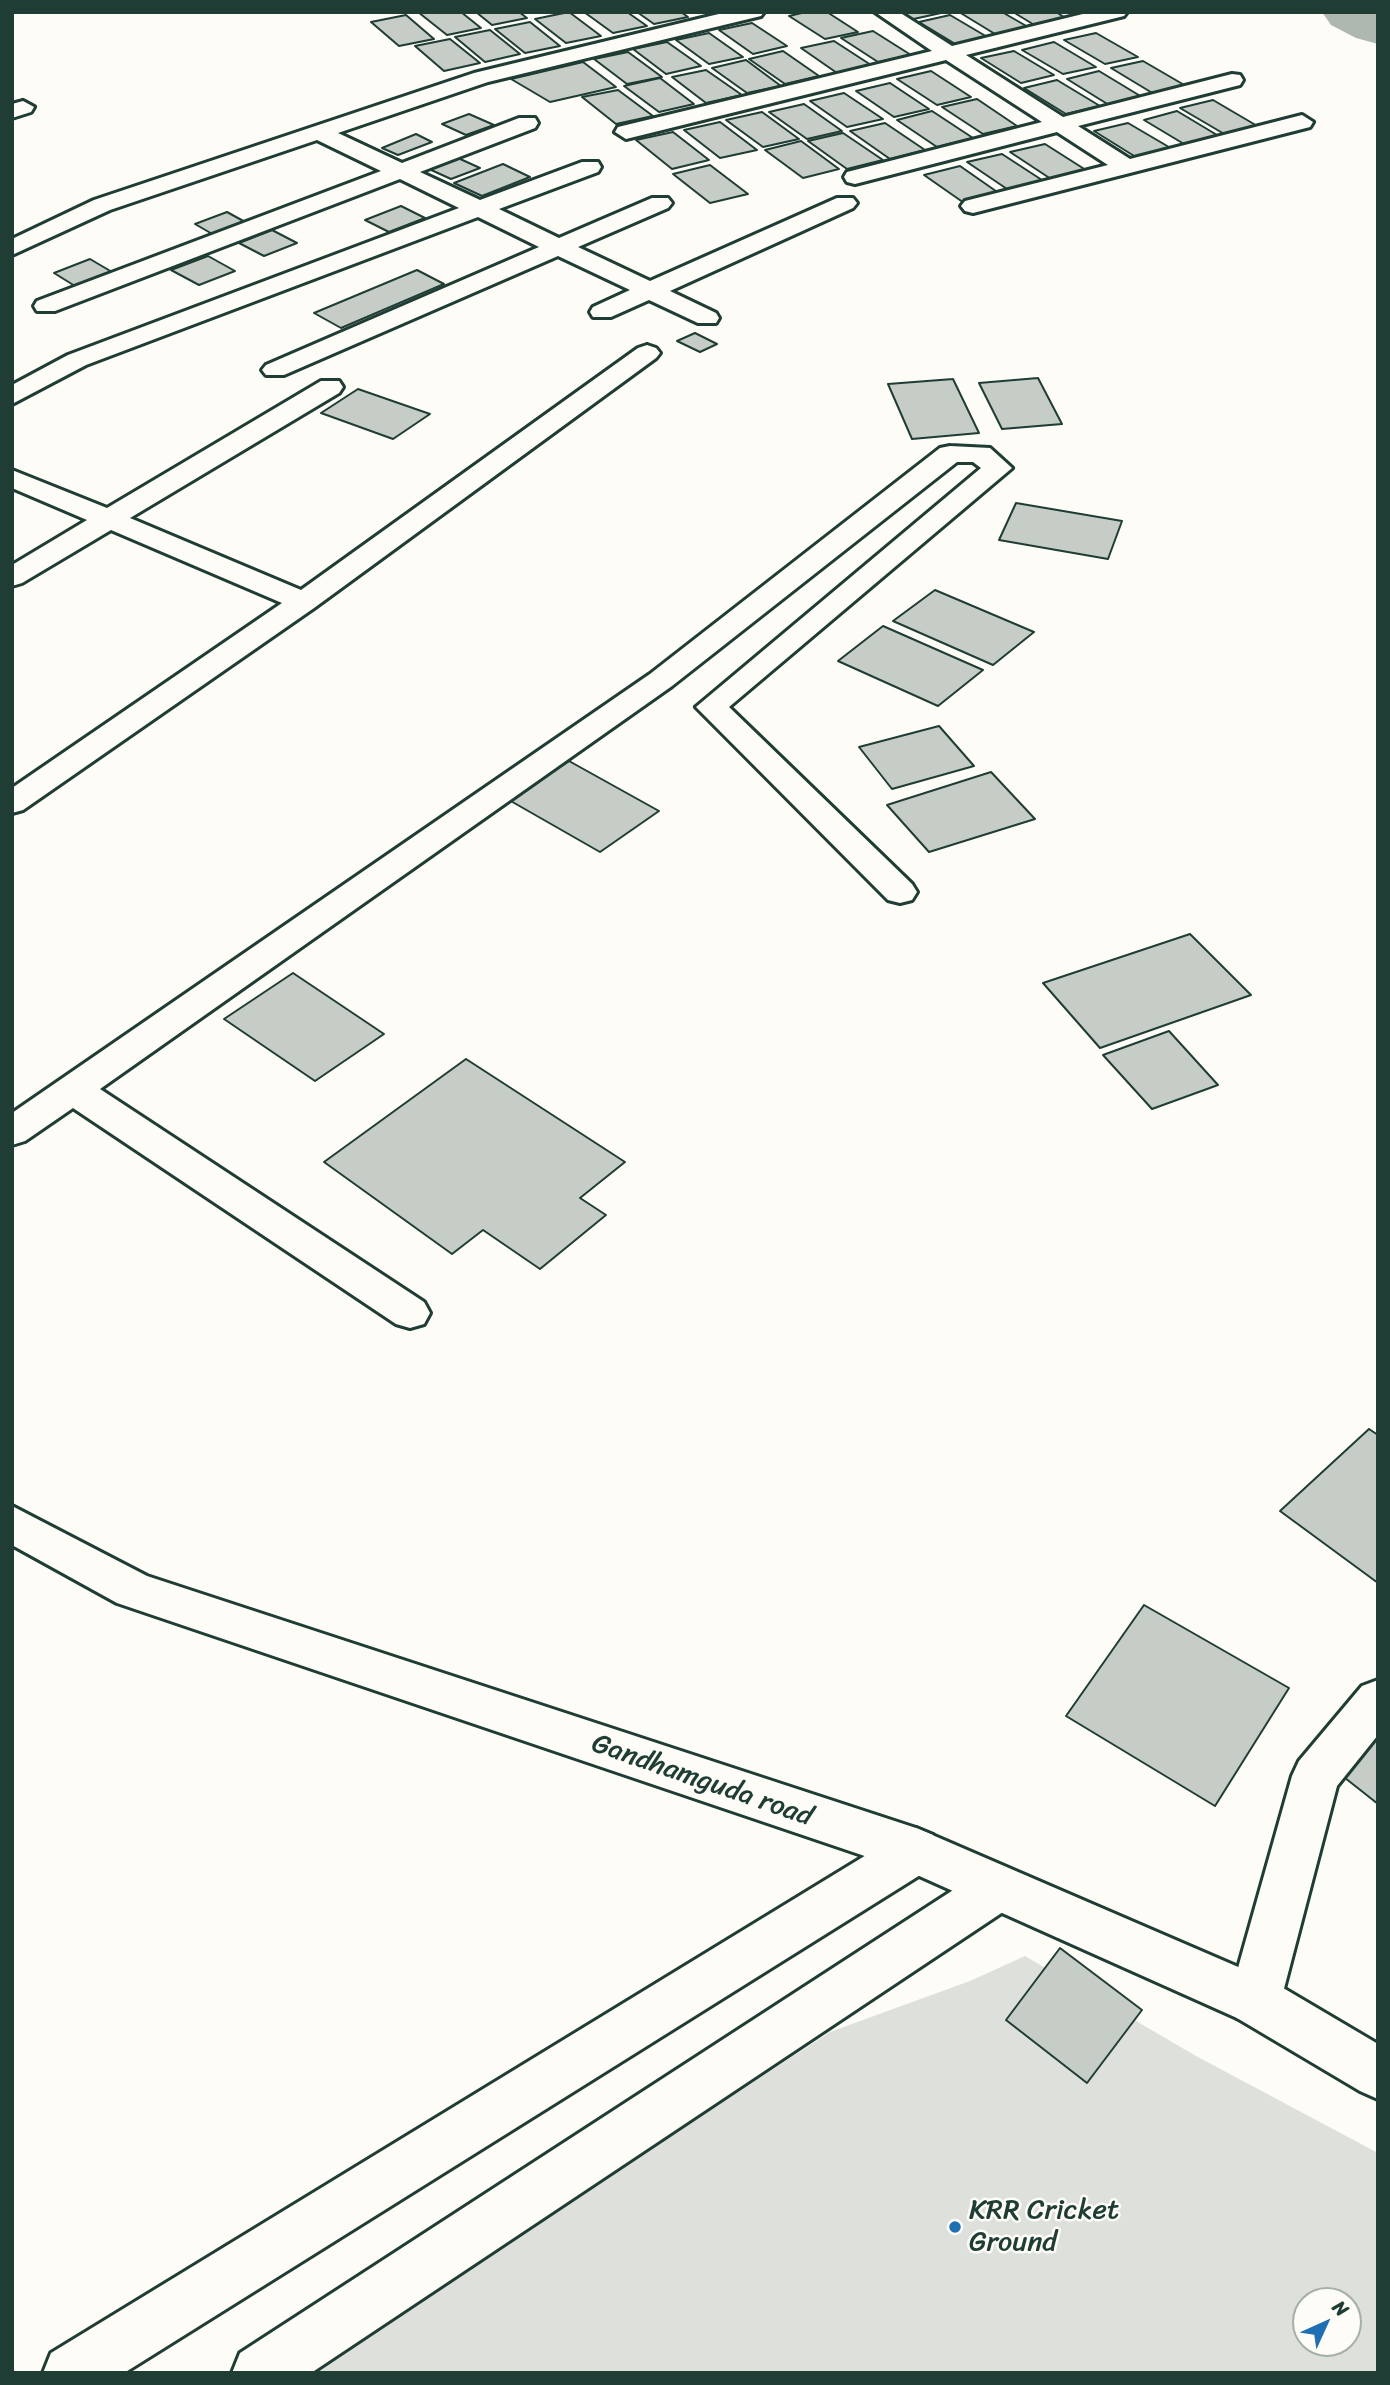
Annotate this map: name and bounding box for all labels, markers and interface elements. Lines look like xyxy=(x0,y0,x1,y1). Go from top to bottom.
street label: Gandhamguda road xyxy=(587,1727,817,1835)
place label: KRR Cricket Ground xyxy=(969,2194,1119,2260)
marker: KRR Cricket Ground xyxy=(947,2219,963,2235)
north arrow xyxy=(1292,2287,1362,2357)
text: N xyxy=(1324,2292,1357,2325)

